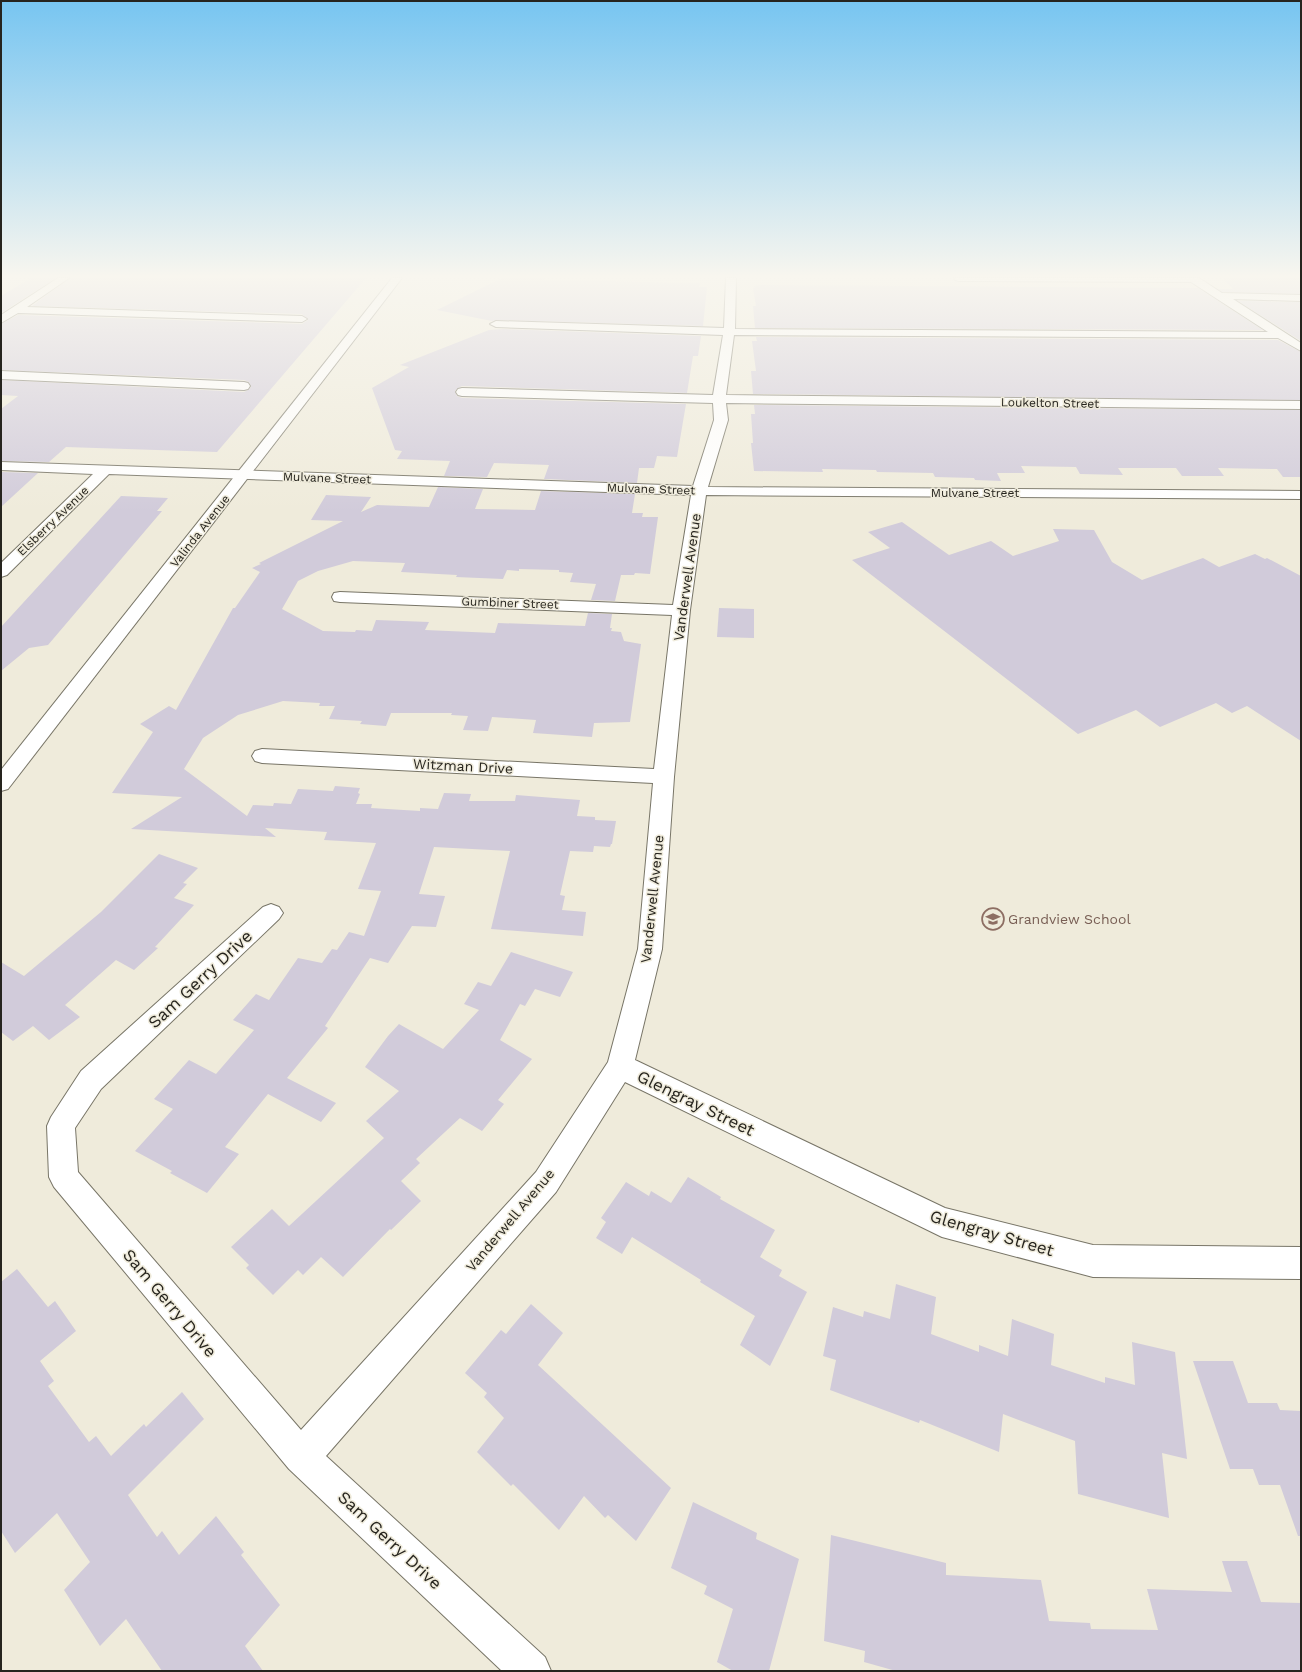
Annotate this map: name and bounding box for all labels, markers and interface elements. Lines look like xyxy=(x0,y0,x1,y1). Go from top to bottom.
street label: Loukelton Street xyxy=(1001,395,1099,411)
street label: Mulvane Street xyxy=(283,469,371,487)
street label: Mulvane Street xyxy=(607,480,695,498)
street label: Elsberry Avenue xyxy=(14,483,92,559)
street label: Mulvane Street xyxy=(931,486,1019,500)
street label: Valinda Avenue xyxy=(167,492,233,570)
street label: Vanderwell Avenue xyxy=(670,512,704,642)
street label: Gumbiner Street xyxy=(461,594,559,612)
street label: Witzman Drive xyxy=(413,755,513,777)
street label: Vanderwell Avenue xyxy=(637,834,667,964)
school or university icon: Grandview School xyxy=(980,906,1006,932)
place label: Grandview School xyxy=(1008,911,1131,927)
street label: Sam Gerry Drive xyxy=(144,926,256,1032)
street label: Glengray Street xyxy=(634,1066,758,1140)
street label: Vanderwell Avenue xyxy=(462,1166,558,1274)
street label: Glengray Street xyxy=(928,1206,1056,1260)
street label: Sam Gerry Drive xyxy=(119,1245,221,1361)
street label: Sam Gerry Drive xyxy=(334,1487,446,1593)

